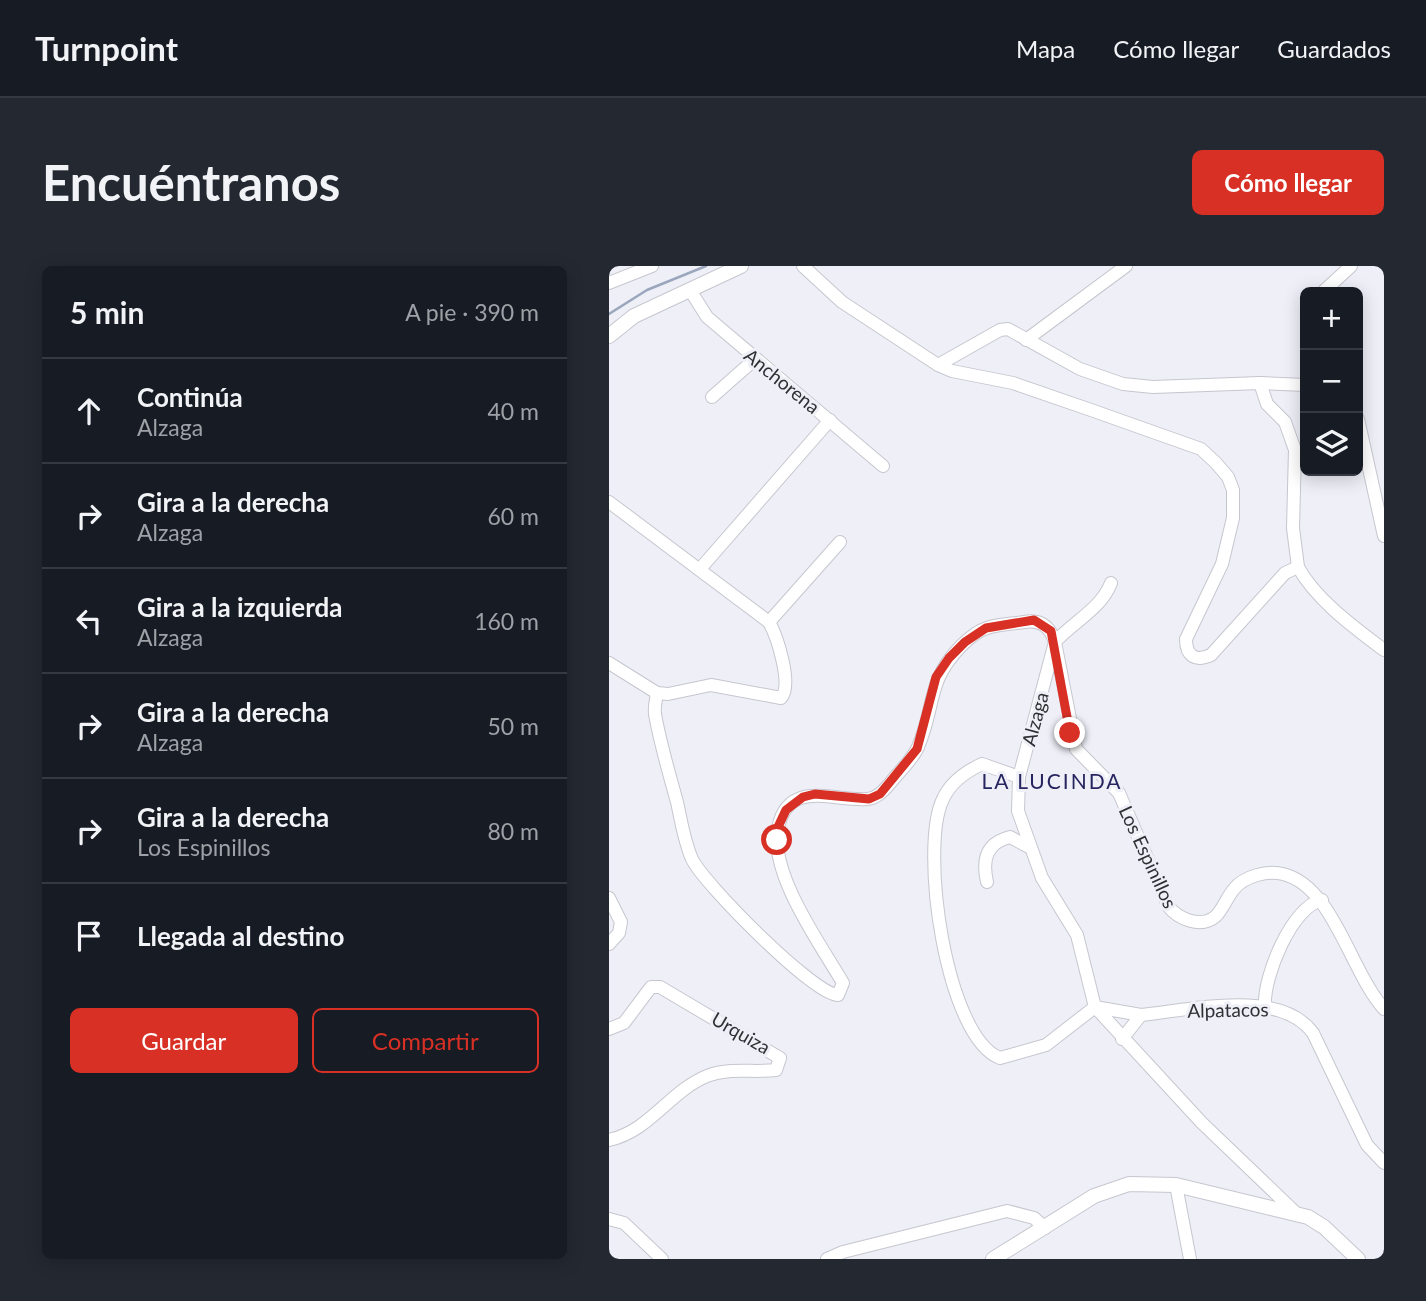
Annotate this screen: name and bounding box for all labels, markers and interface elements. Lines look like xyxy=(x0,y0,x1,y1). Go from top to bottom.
text: Turnpoint xyxy=(35,28,178,68)
text: Mapa xyxy=(1016,34,1075,63)
text: Cómo llegar xyxy=(1113,34,1239,63)
text: Guardados xyxy=(1277,34,1391,63)
button: Cómo llegar xyxy=(1192,150,1384,215)
text: Encuéntranos xyxy=(42,153,340,211)
map controls xyxy=(1300,287,1363,476)
button: + xyxy=(1300,287,1363,350)
text: 5 min xyxy=(70,294,144,330)
text: A pie · 390 m xyxy=(405,298,539,326)
street label: Anchorena xyxy=(740,343,825,418)
button: − xyxy=(1300,350,1363,413)
text: Continúa xyxy=(137,381,243,413)
icon: ahead xyxy=(70,392,108,430)
text: 40 m xyxy=(488,397,539,425)
text: Alzaga xyxy=(137,413,203,441)
button: layers xyxy=(1300,413,1363,476)
text: Gira a la derecha xyxy=(137,486,329,518)
icon: right xyxy=(70,497,108,535)
text: 60 m xyxy=(488,502,539,530)
text: Alzaga xyxy=(137,518,203,546)
text: Gira a la izquierda xyxy=(137,591,343,623)
icon: left xyxy=(70,602,108,640)
text: 160 m xyxy=(474,607,539,635)
text: Alzaga xyxy=(137,623,203,651)
street label: Alzaga xyxy=(1016,689,1053,748)
text: Gira a la derecha xyxy=(137,696,329,728)
icon: right xyxy=(70,707,108,745)
text: 50 m xyxy=(488,712,539,740)
route end xyxy=(1054,717,1085,748)
text: Alzaga xyxy=(137,728,203,756)
district label: LA LUCINDA xyxy=(981,768,1123,793)
text: Gira a la derecha xyxy=(137,801,329,833)
street label: Los Espinillos xyxy=(1115,802,1182,912)
icon: right xyxy=(70,812,108,850)
text: 80 m xyxy=(488,817,539,845)
route start xyxy=(761,824,792,855)
text: Los Espinillos xyxy=(137,833,271,861)
icon: arrive xyxy=(70,917,108,955)
text: Llegada al destino xyxy=(137,920,344,952)
street label: Alpatacos xyxy=(1187,997,1269,1022)
street label: Urquiza xyxy=(708,1007,775,1059)
button: Guardar xyxy=(70,1008,298,1073)
button: Compartir xyxy=(312,1008,539,1073)

